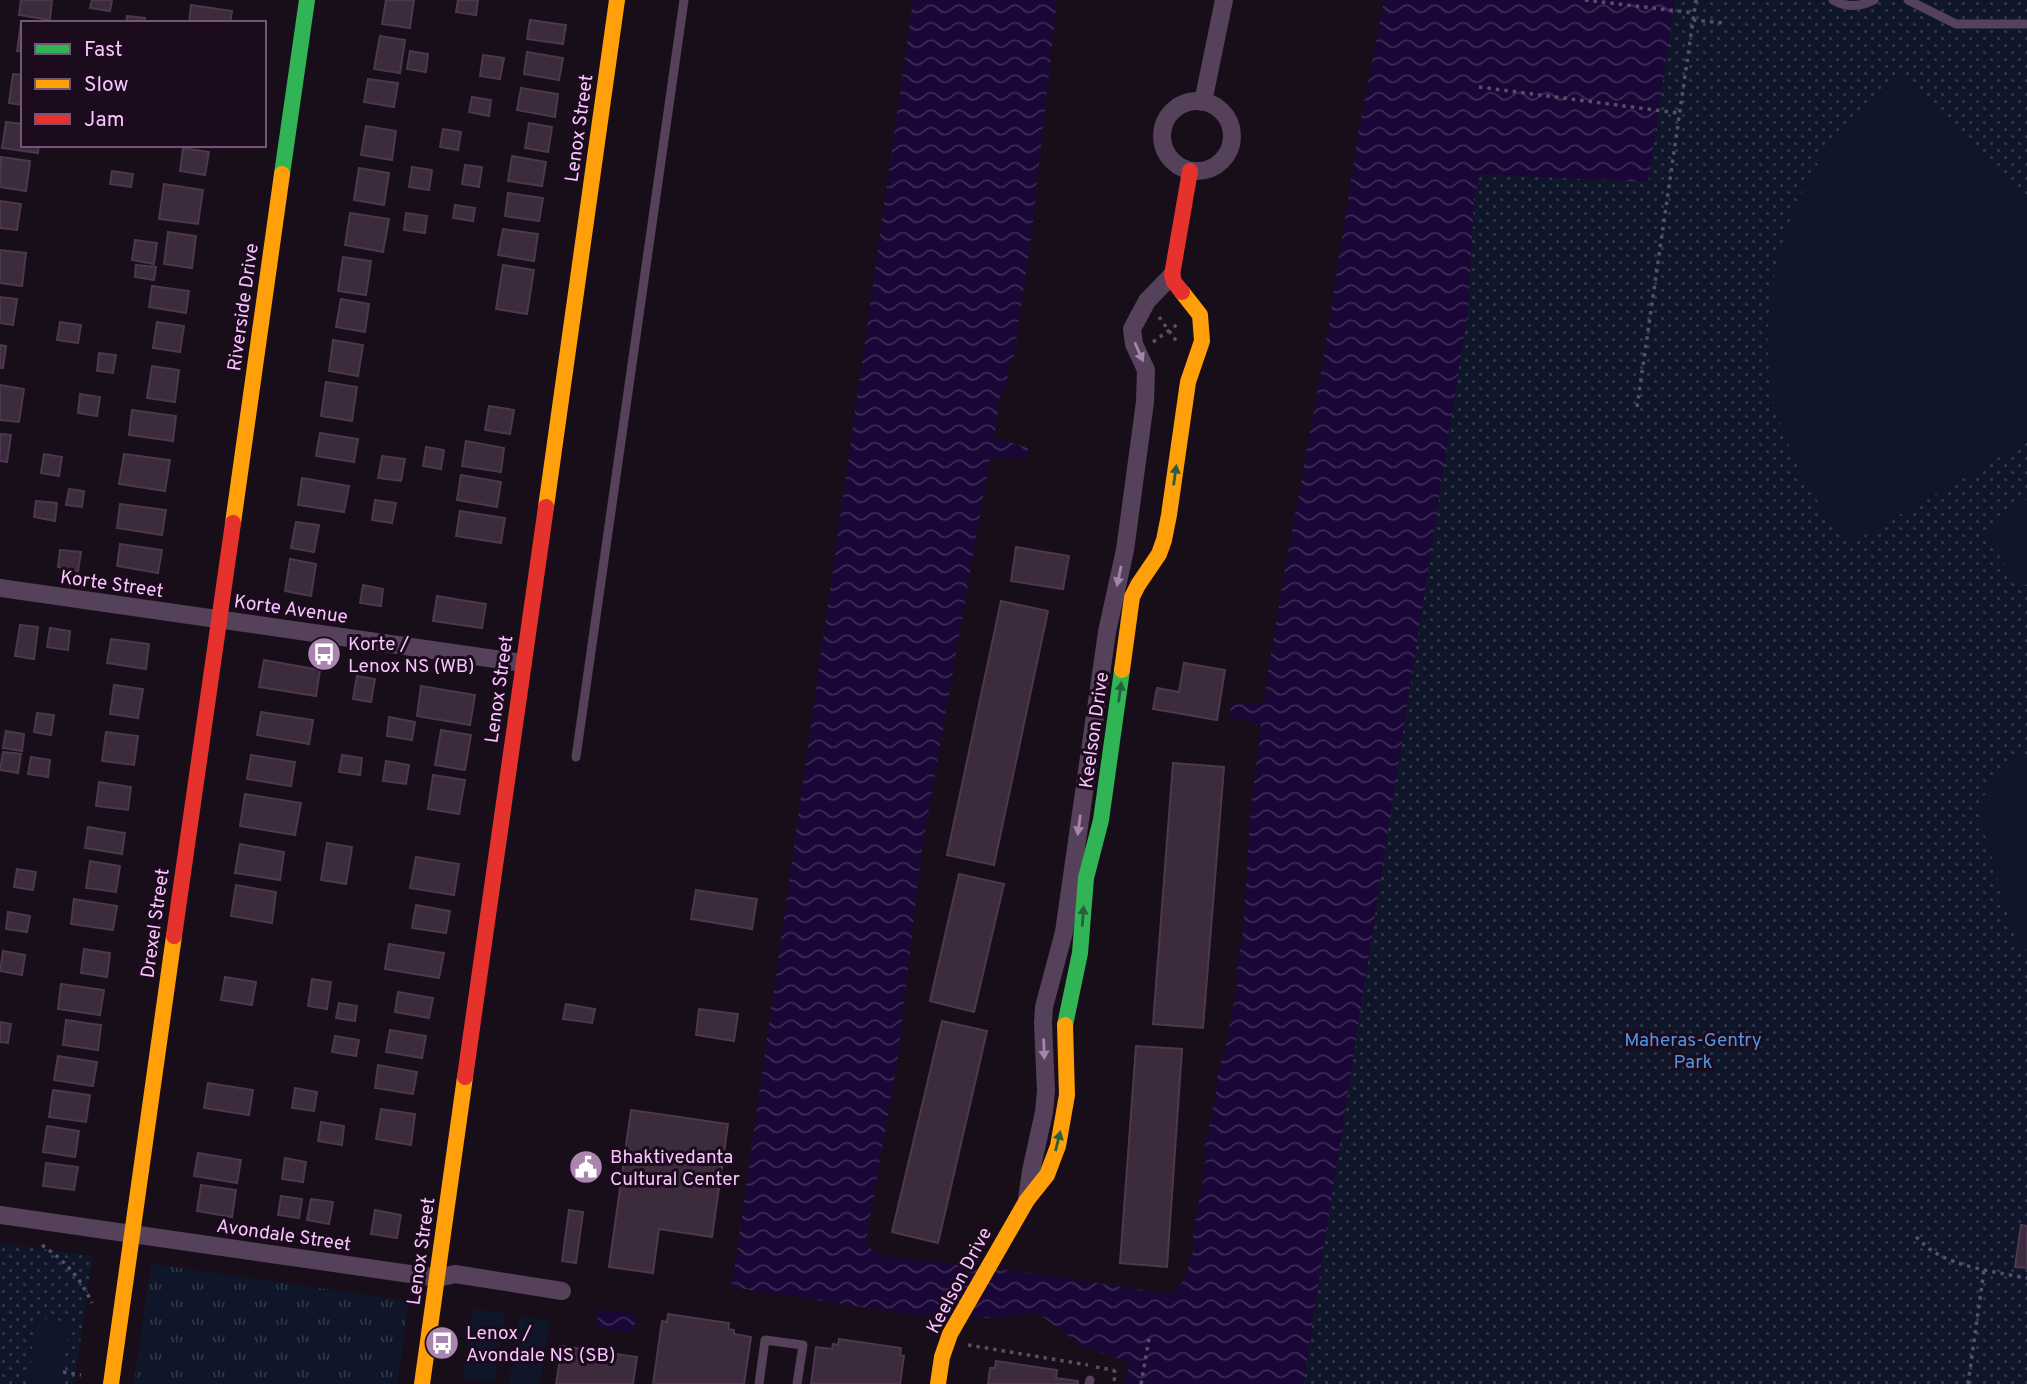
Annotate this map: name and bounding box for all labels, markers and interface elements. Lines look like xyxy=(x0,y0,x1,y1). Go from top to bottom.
legend xyxy=(21,21,266,147)
text: Fast xyxy=(84,37,123,64)
text: Slow xyxy=(84,72,129,99)
street label: Lenox Street xyxy=(561,73,599,184)
text: Jam xyxy=(84,107,125,134)
street label: Riverside Drive xyxy=(223,242,265,373)
one-way arrow xyxy=(1134,342,1145,363)
one-way arrow xyxy=(1170,464,1181,486)
one-way arrow xyxy=(1114,565,1125,587)
street label: Korte Street xyxy=(58,566,165,604)
street label: Korte Avenue xyxy=(232,590,349,630)
place label: Korte / Lenox NS (WB) xyxy=(348,633,475,679)
street label: Lenox Street xyxy=(481,634,519,745)
bus stop icon: Korte / Lenox NS (WB) xyxy=(305,635,343,673)
street label: Keelson Drive xyxy=(1075,671,1115,790)
one-way arrow xyxy=(1115,681,1126,703)
one-way arrow xyxy=(1073,814,1084,836)
street label: Drexel Street xyxy=(136,867,176,980)
one-way arrow xyxy=(1078,905,1089,927)
park label: Maheras-Gentry Park xyxy=(1624,1029,1762,1075)
one-way arrow xyxy=(1038,1038,1049,1060)
one-way arrow xyxy=(1053,1130,1064,1152)
place label: Bhaktivedanta Cultural Center xyxy=(610,1146,741,1192)
public building icon: Bhaktivedanta Cultural Center xyxy=(567,1148,605,1186)
street label: Lenox Street xyxy=(403,1196,441,1307)
street label: Avondale Street xyxy=(215,1215,353,1257)
street label: Keelson Drive xyxy=(922,1224,998,1338)
place label: Lenox / Avondale NS (SB) xyxy=(466,1322,615,1368)
bus stop icon: Lenox / Avondale NS (SB) xyxy=(423,1324,461,1362)

